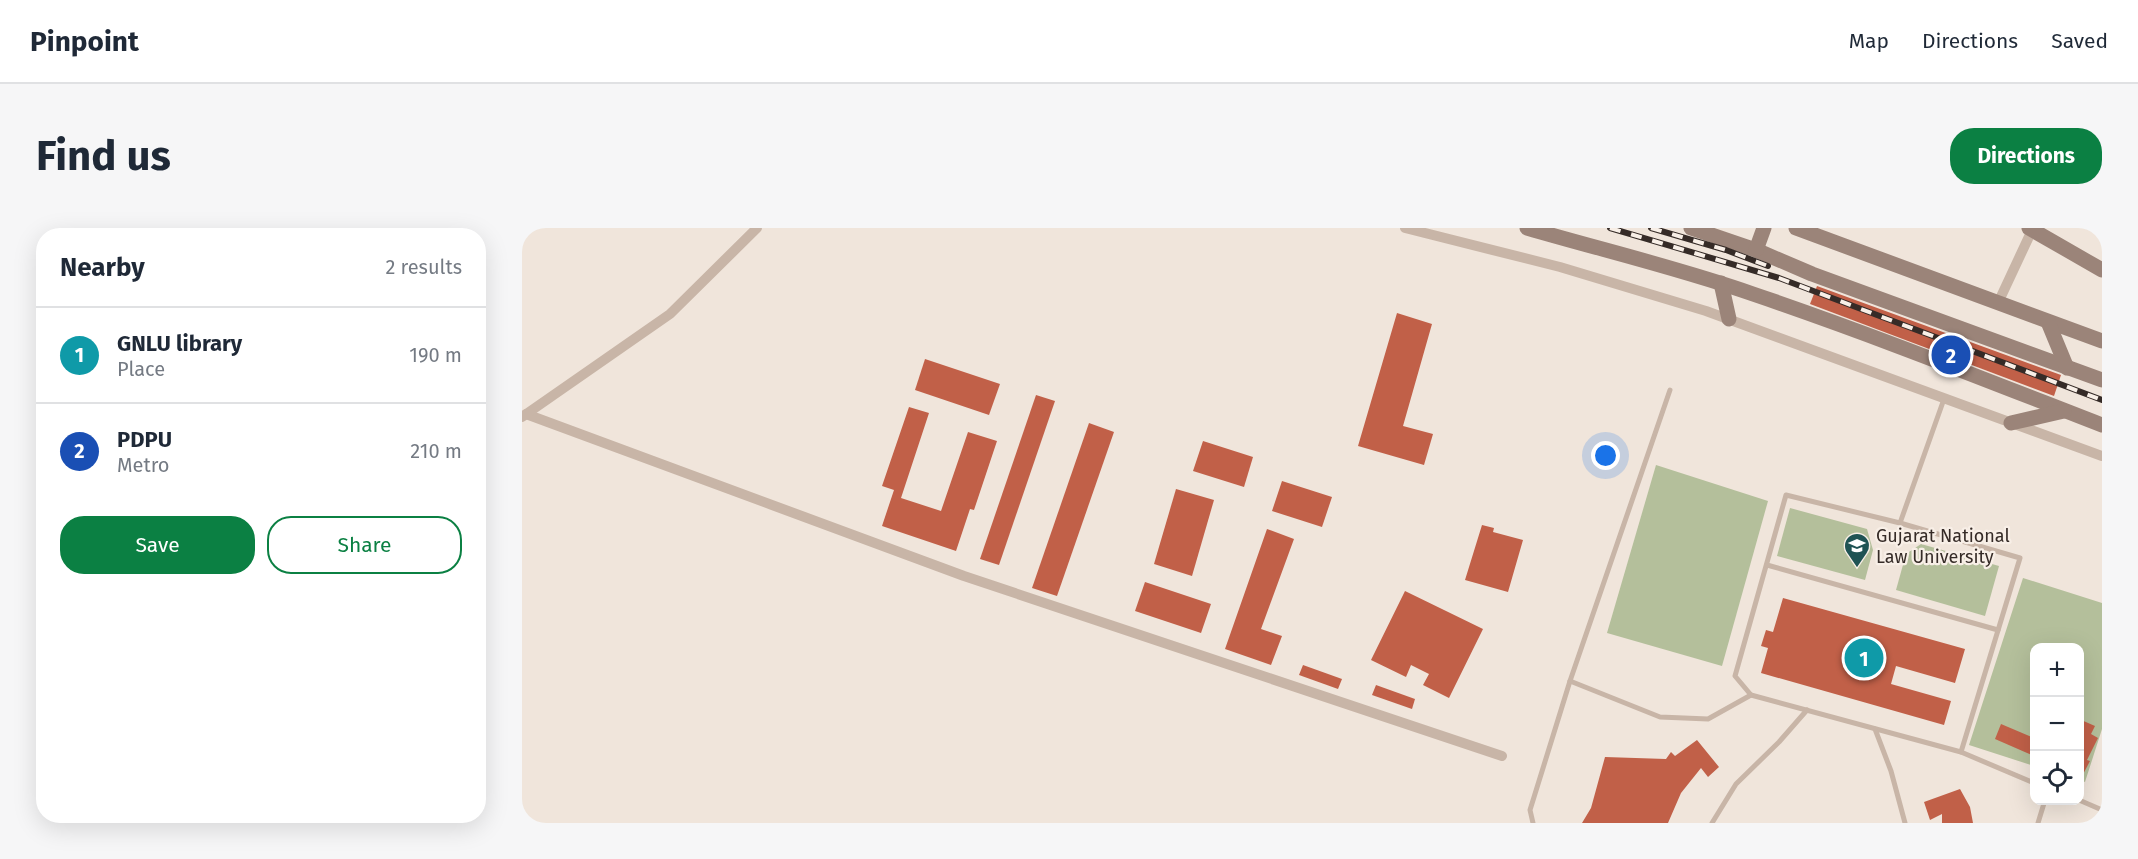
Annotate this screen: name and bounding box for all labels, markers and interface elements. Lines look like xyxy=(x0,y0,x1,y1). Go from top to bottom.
text: Pinpoint xyxy=(30,25,139,58)
text: Map xyxy=(1849,28,1889,54)
text: Directions xyxy=(1922,28,2018,54)
text: Saved xyxy=(2051,28,2108,54)
button: Directions xyxy=(1950,128,2102,184)
text: Find us xyxy=(36,131,171,181)
text: Nearby xyxy=(60,252,145,283)
text: 2 results xyxy=(385,255,462,279)
text: GNLU library xyxy=(117,330,242,357)
pin: 2 xyxy=(1932,332,1970,378)
text: 1 xyxy=(75,343,84,367)
text: 190 m xyxy=(409,343,462,367)
text: Place xyxy=(117,357,165,381)
text: PDPU xyxy=(117,426,172,453)
text: 2 xyxy=(74,439,85,463)
text: 210 m xyxy=(410,439,462,463)
your location xyxy=(1591,441,1620,470)
text: Metro xyxy=(117,453,169,477)
button: Save xyxy=(60,516,255,574)
button: Share xyxy=(267,516,462,574)
place label: Gujarat National Law University xyxy=(1876,525,2010,568)
school or university icon: Gujarat National Law University xyxy=(1842,531,1872,569)
pin: 1 xyxy=(1844,636,1884,680)
map controls xyxy=(2030,643,2084,805)
button: + xyxy=(2030,643,2084,697)
button: − xyxy=(2030,697,2084,751)
button: locate xyxy=(2030,751,2084,805)

